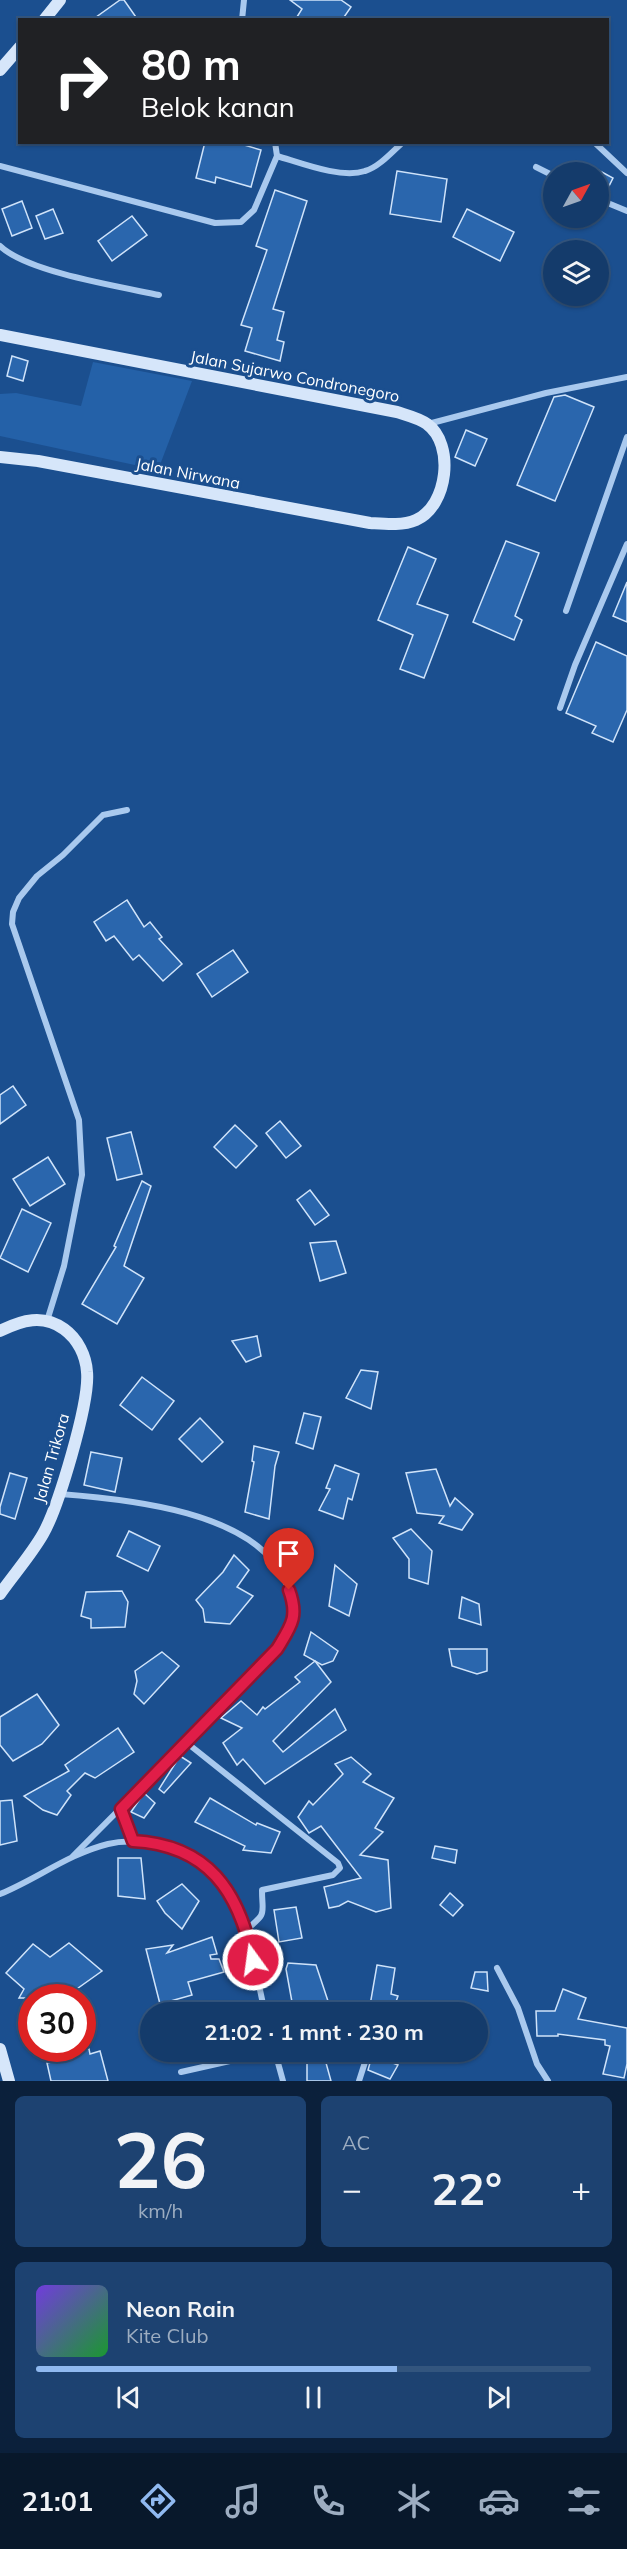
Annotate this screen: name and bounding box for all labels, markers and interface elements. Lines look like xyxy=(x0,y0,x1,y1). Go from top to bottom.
text: 80 m xyxy=(141,38,241,91)
icon: right xyxy=(42,42,120,120)
text: Belok kanan xyxy=(141,90,295,124)
north arrow xyxy=(543,162,609,228)
map controls xyxy=(543,162,609,306)
button: layers xyxy=(543,240,609,306)
street label: Jalan Sujarwo Condronegoro xyxy=(189,346,401,406)
street label: Jalan Nirwana xyxy=(134,453,242,493)
street label: Jalan Trikora xyxy=(29,1411,73,1505)
pin xyxy=(263,1528,314,1590)
icon: arrive xyxy=(272,1537,305,1570)
position arrow xyxy=(221,1928,285,1992)
speed limit sign: 30 xyxy=(18,1984,96,2062)
text: 21:02 · 1 mnt · 230 m xyxy=(204,2018,424,2046)
text: 26 xyxy=(114,2110,207,2208)
text: AC xyxy=(342,2130,370,2155)
text: 22° xyxy=(431,2160,502,2216)
text: − xyxy=(342,2168,362,2209)
text: + xyxy=(571,2168,591,2209)
text: km/h xyxy=(138,2198,183,2223)
text: Neon Rain xyxy=(126,2295,235,2323)
text: Kite Club xyxy=(126,2323,208,2348)
icon: previous xyxy=(112,2381,145,2414)
icon: pause xyxy=(297,2381,330,2414)
icon: next xyxy=(482,2381,515,2414)
icon: directions xyxy=(137,2480,179,2522)
icon: music xyxy=(222,2480,264,2522)
icon: phone xyxy=(307,2480,349,2522)
icon: climate xyxy=(393,2480,435,2522)
icon: car xyxy=(478,2480,520,2522)
icon: filters xyxy=(563,2480,605,2522)
text: 21:01 xyxy=(22,2484,93,2518)

